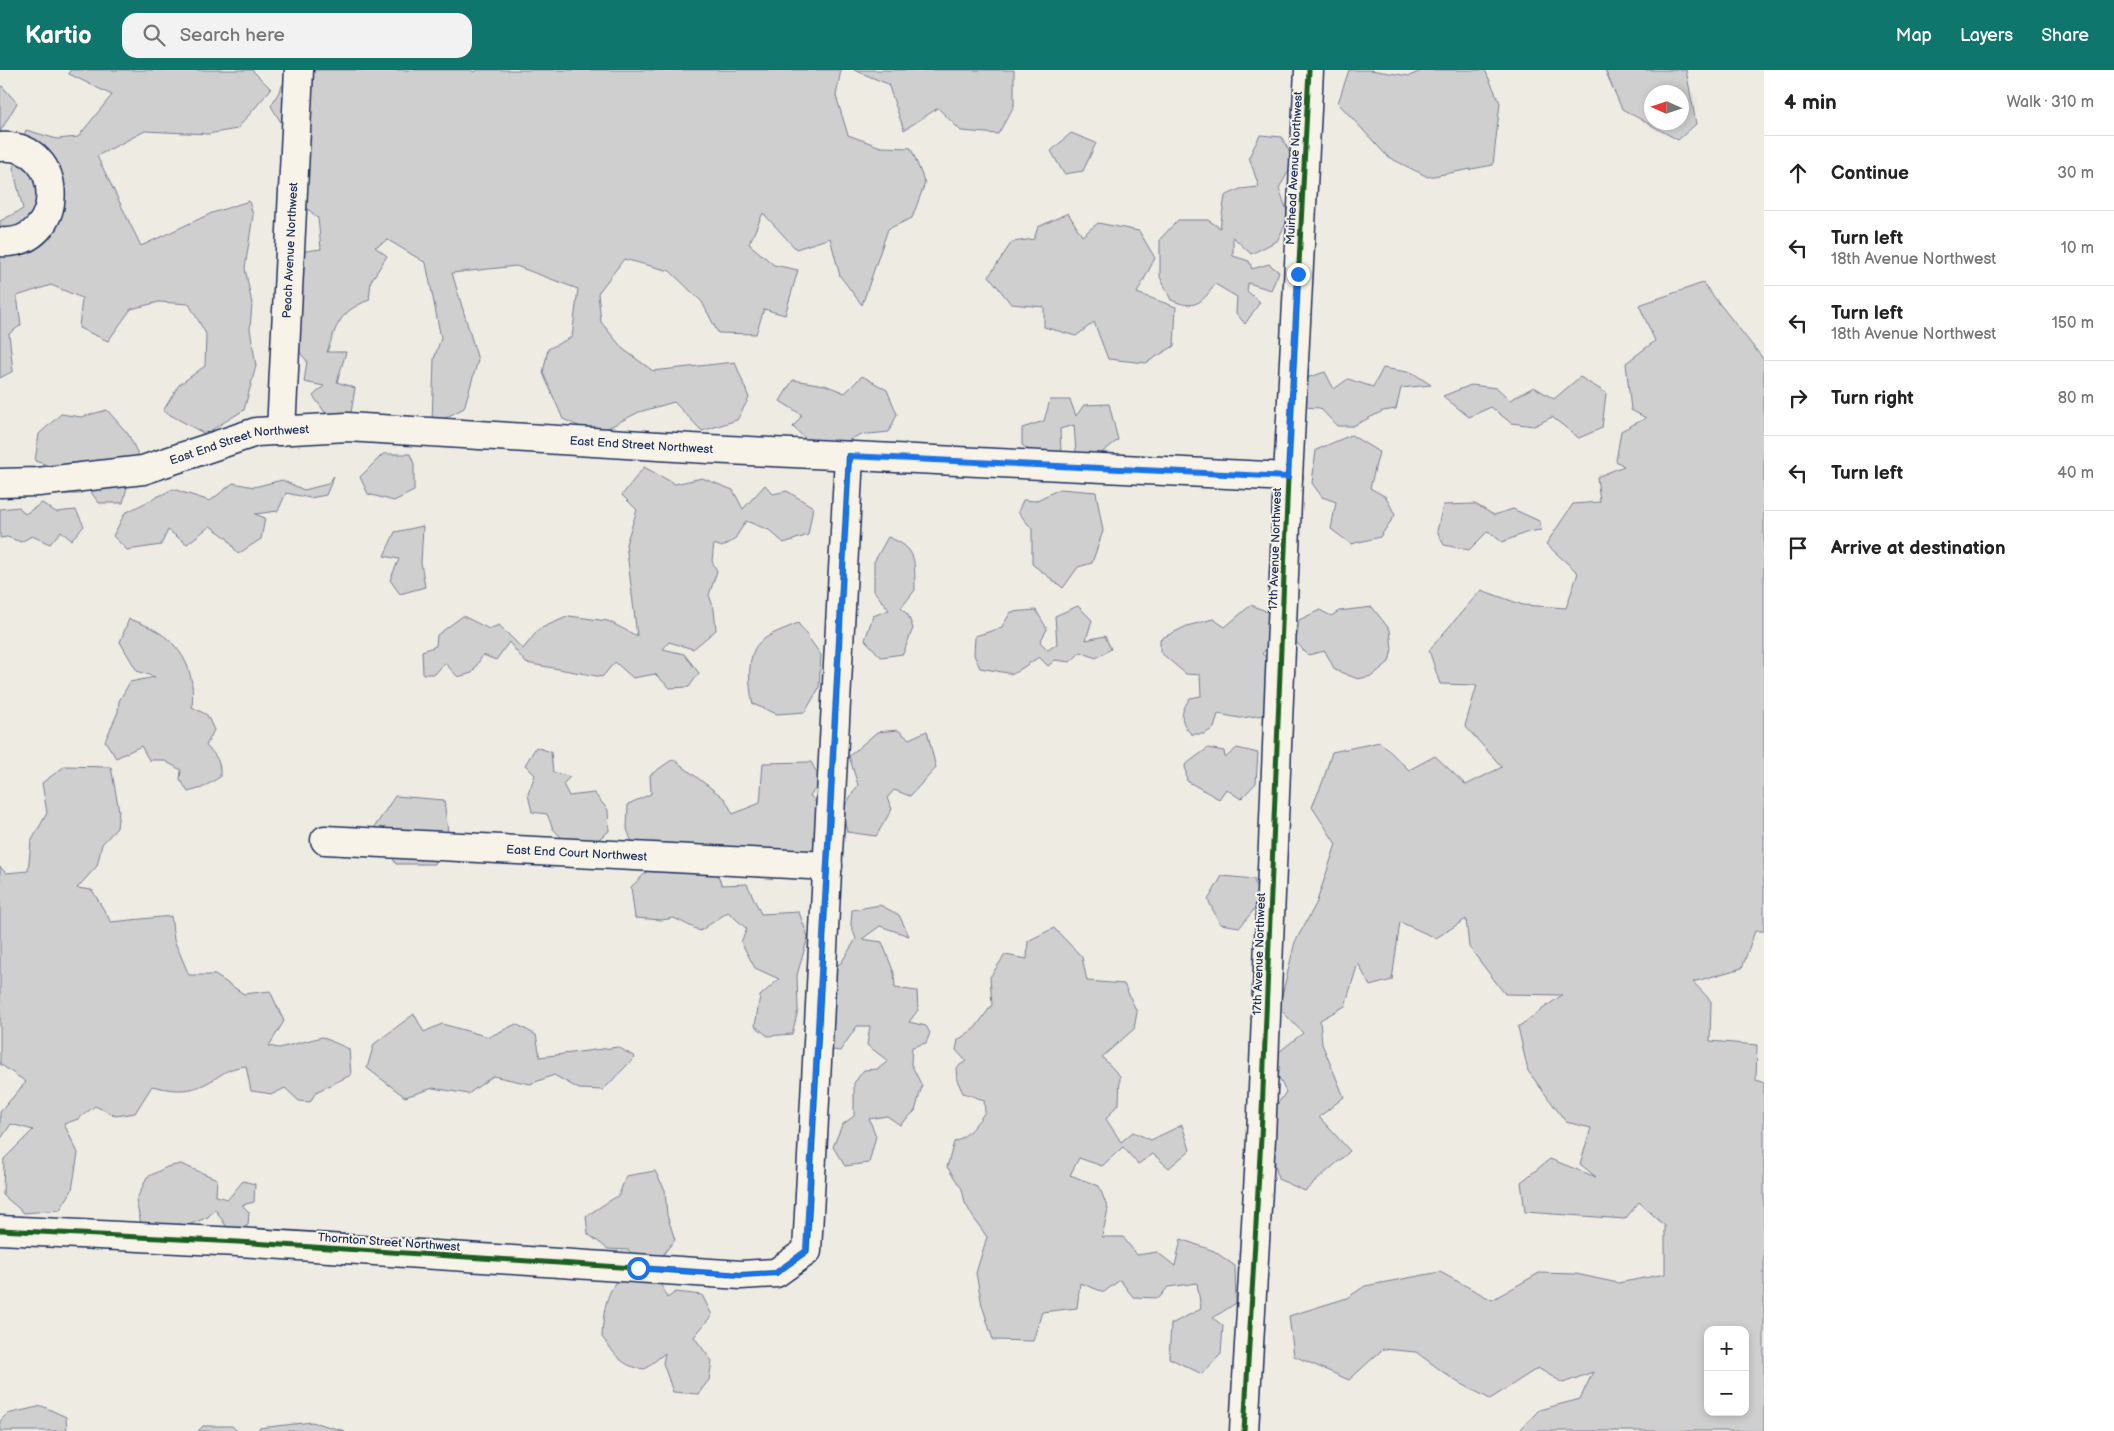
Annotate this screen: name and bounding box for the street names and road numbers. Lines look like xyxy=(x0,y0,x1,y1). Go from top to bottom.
street label: Muirhead Avenue Northwest xyxy=(1283,91,1306,245)
street label: Peach Avenue Northwest xyxy=(280,182,301,319)
street label: East End Street Northwest xyxy=(168,422,310,469)
street label: East End Street Northwest xyxy=(569,434,714,457)
street label: 17th Avenue Northwest xyxy=(1266,487,1285,611)
street label: East End Court Northwest xyxy=(506,842,648,865)
street label: 17th Avenue Northwest xyxy=(1250,892,1269,1016)
street label: Thornton Street Northwest xyxy=(317,1230,461,1255)

